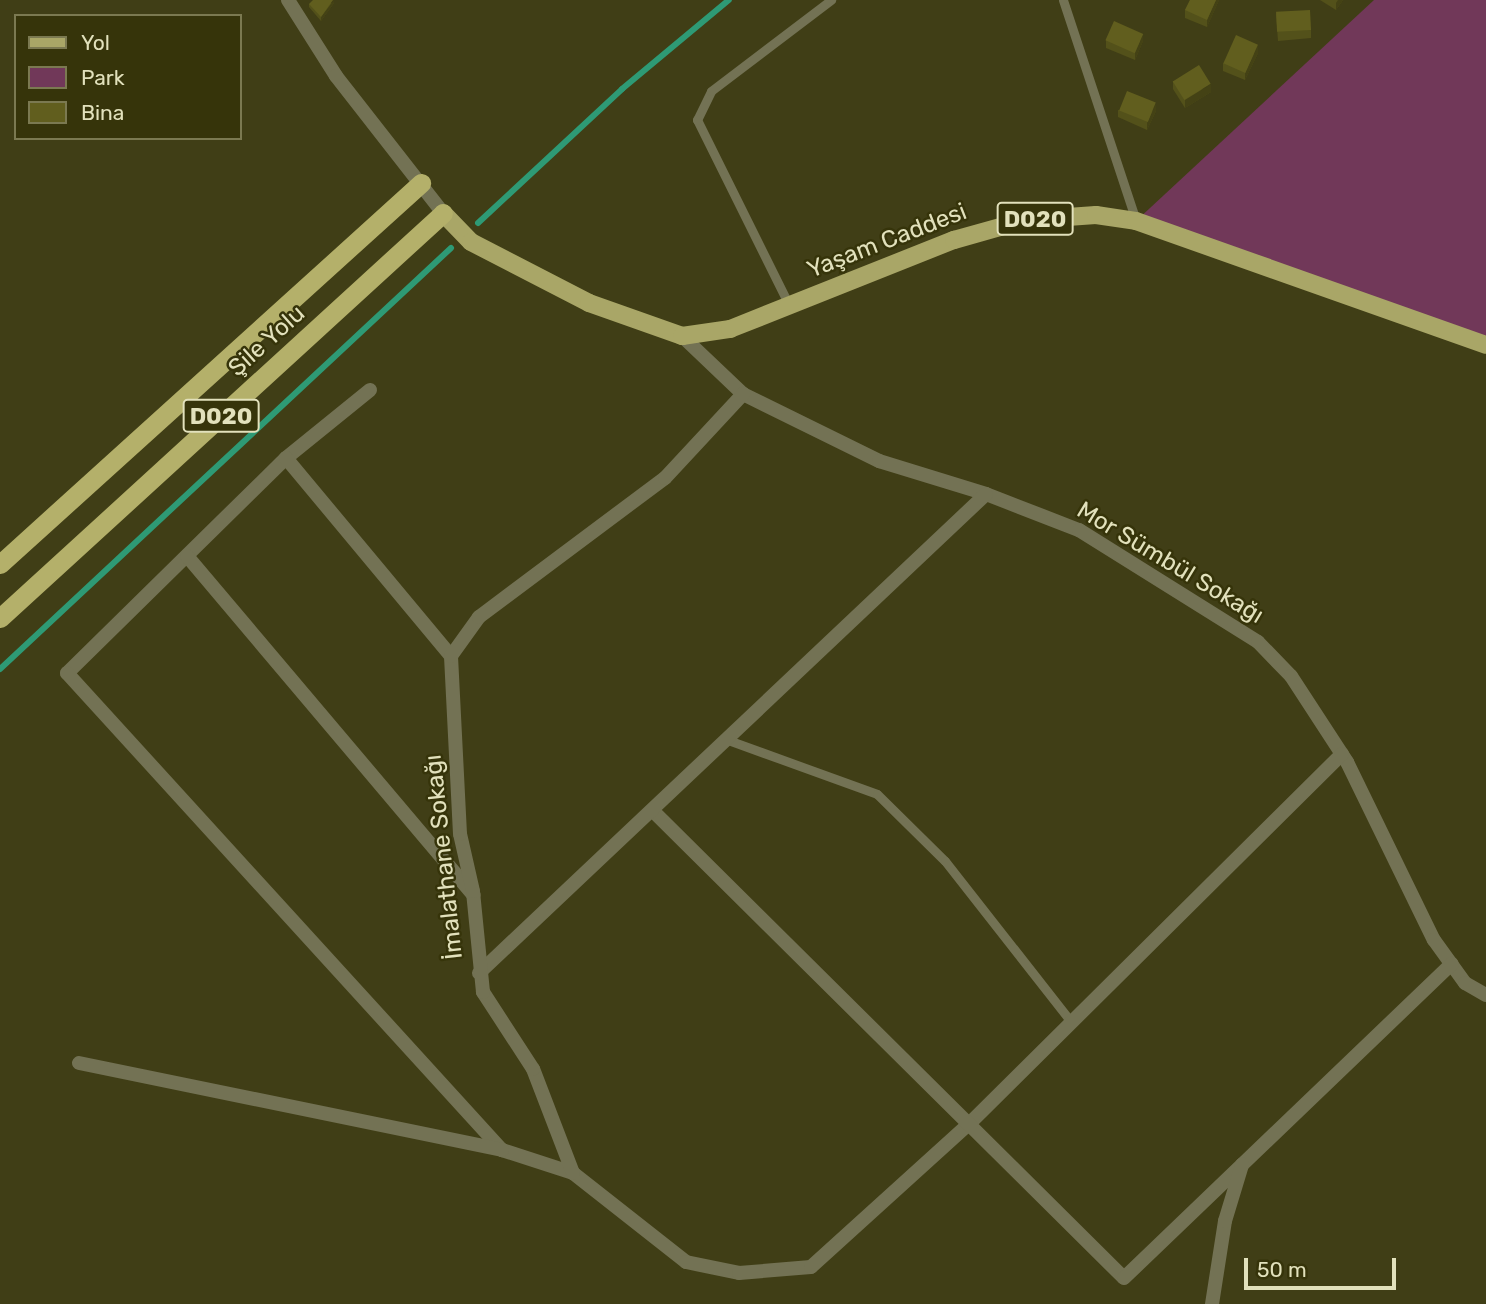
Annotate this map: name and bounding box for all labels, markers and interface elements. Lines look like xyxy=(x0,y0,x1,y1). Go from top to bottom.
legend xyxy=(14,14,242,140)
text: Yol xyxy=(81,30,110,55)
text: Park xyxy=(81,65,125,90)
text: Bina xyxy=(81,100,124,125)
street label: Yaşam Caddesi xyxy=(803,197,971,285)
road number: D020 xyxy=(996,200,1074,238)
street label: Şile Yolu xyxy=(223,299,311,383)
road number: D020 xyxy=(182,396,260,436)
street label: Mor Sümbül Sokağı xyxy=(1071,496,1269,630)
street label: İmalathane Sokağı xyxy=(419,753,469,961)
scale bar xyxy=(1248,1244,1400,1288)
text: 50 m xyxy=(1257,1257,1307,1282)

